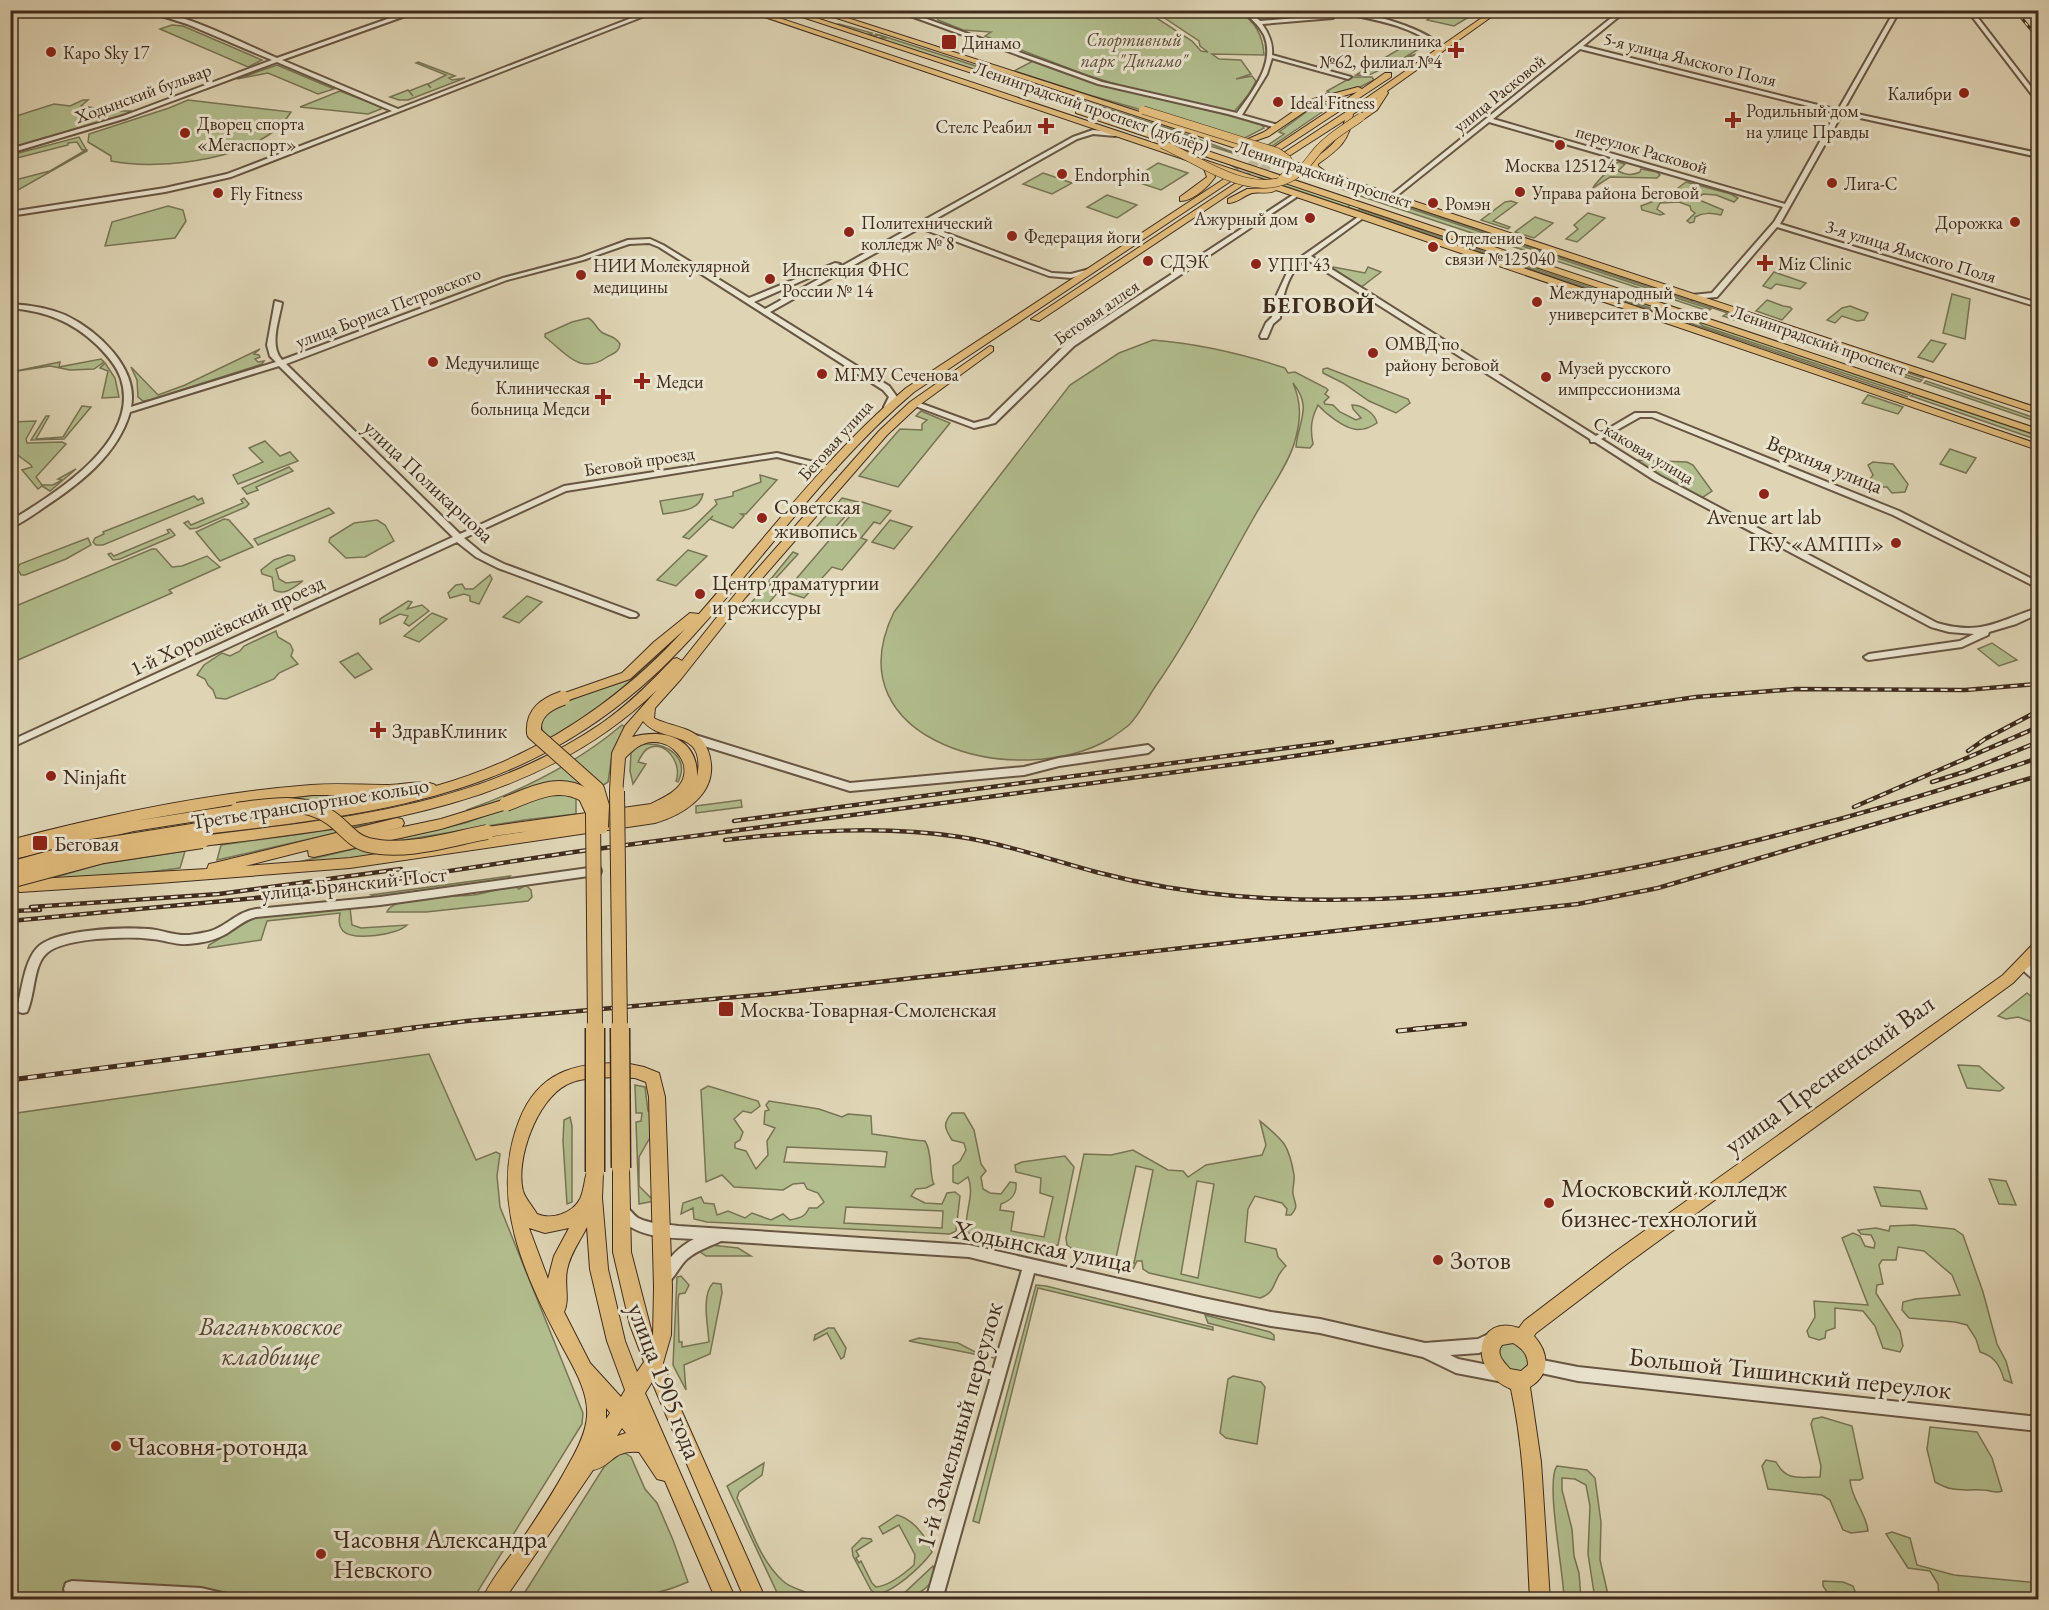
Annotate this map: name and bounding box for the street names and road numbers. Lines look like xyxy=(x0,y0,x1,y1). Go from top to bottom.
street label: 5-я улица Ямского Поля xyxy=(1601,26,1779,92)
street label: улица Расковой xyxy=(1448,48,1550,137)
street label: Ленинградский проспект (дублёр) xyxy=(971,56,1213,158)
street label: Ходынский бульвар xyxy=(71,58,214,129)
street label: переулок Расковой xyxy=(1573,119,1711,179)
street label: Ленинградский проспект xyxy=(1233,135,1415,213)
street label: 3-я улица Ямского Поля xyxy=(1823,214,1999,288)
street label: улица Бориса Петровского xyxy=(292,261,484,353)
street label: Беговая аллея xyxy=(1049,274,1143,350)
street label: Ленинградский проспект xyxy=(1729,299,1910,381)
street label: Беговая улица xyxy=(793,394,878,485)
street label: Скаковая улица xyxy=(1589,411,1699,490)
street label: улица Поликарпова xyxy=(358,414,500,549)
street label: Верхняя улица xyxy=(1763,429,1887,500)
street label: Беговой проезд xyxy=(582,441,696,481)
street label: 1-й Хорошёвский проезд xyxy=(126,568,329,682)
street label: Третье транспортное кольцо xyxy=(189,771,431,835)
street label: улица Брянский Пост xyxy=(260,860,448,906)
street label: улица Пресненский Вал xyxy=(1717,986,1941,1162)
street label: Ходынская улица xyxy=(949,1212,1136,1280)
street label: 1-й Земельный переулок xyxy=(908,1297,1011,1552)
street label: улица 1905 года xyxy=(620,1298,711,1465)
street label: Большой Тишинский переулок xyxy=(1627,1339,1954,1407)

